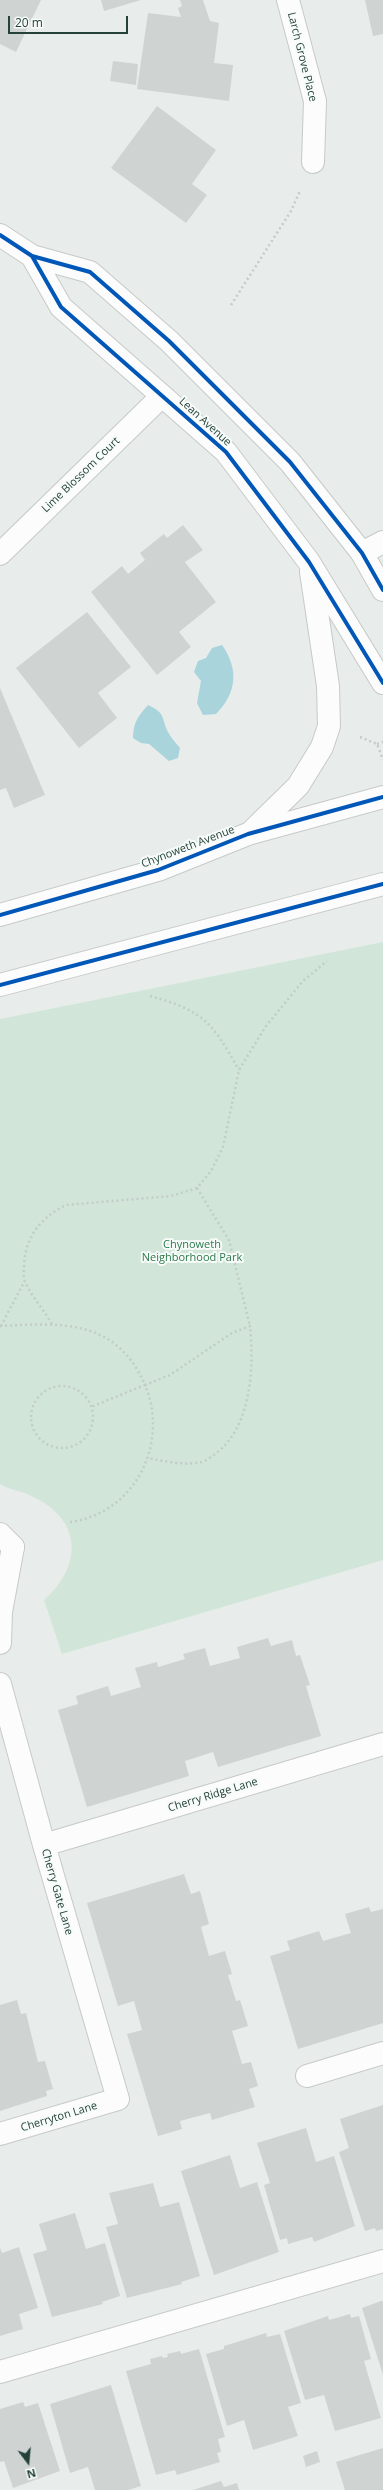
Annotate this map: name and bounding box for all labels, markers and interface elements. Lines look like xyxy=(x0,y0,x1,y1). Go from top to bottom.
scale bar xyxy=(10,8,130,34)
street label: Larch Grove Place xyxy=(284,11,320,103)
text: 20 m xyxy=(15,14,43,31)
street label: Lean Avenue xyxy=(176,395,234,449)
street label: Lime Blossom Court xyxy=(39,434,123,516)
street label: Chynoweth Avenue xyxy=(139,823,237,871)
park label: Chynoweth Neighborhood Park xyxy=(142,1238,242,1264)
street label: Cherry Ridge Lane xyxy=(166,1775,260,1815)
street label: Cherry Gate Lane xyxy=(38,1847,76,1937)
street label: Cherryton Lane xyxy=(19,2099,99,2135)
north arrow xyxy=(8,2442,48,2482)
text: N xyxy=(25,2466,38,2482)

